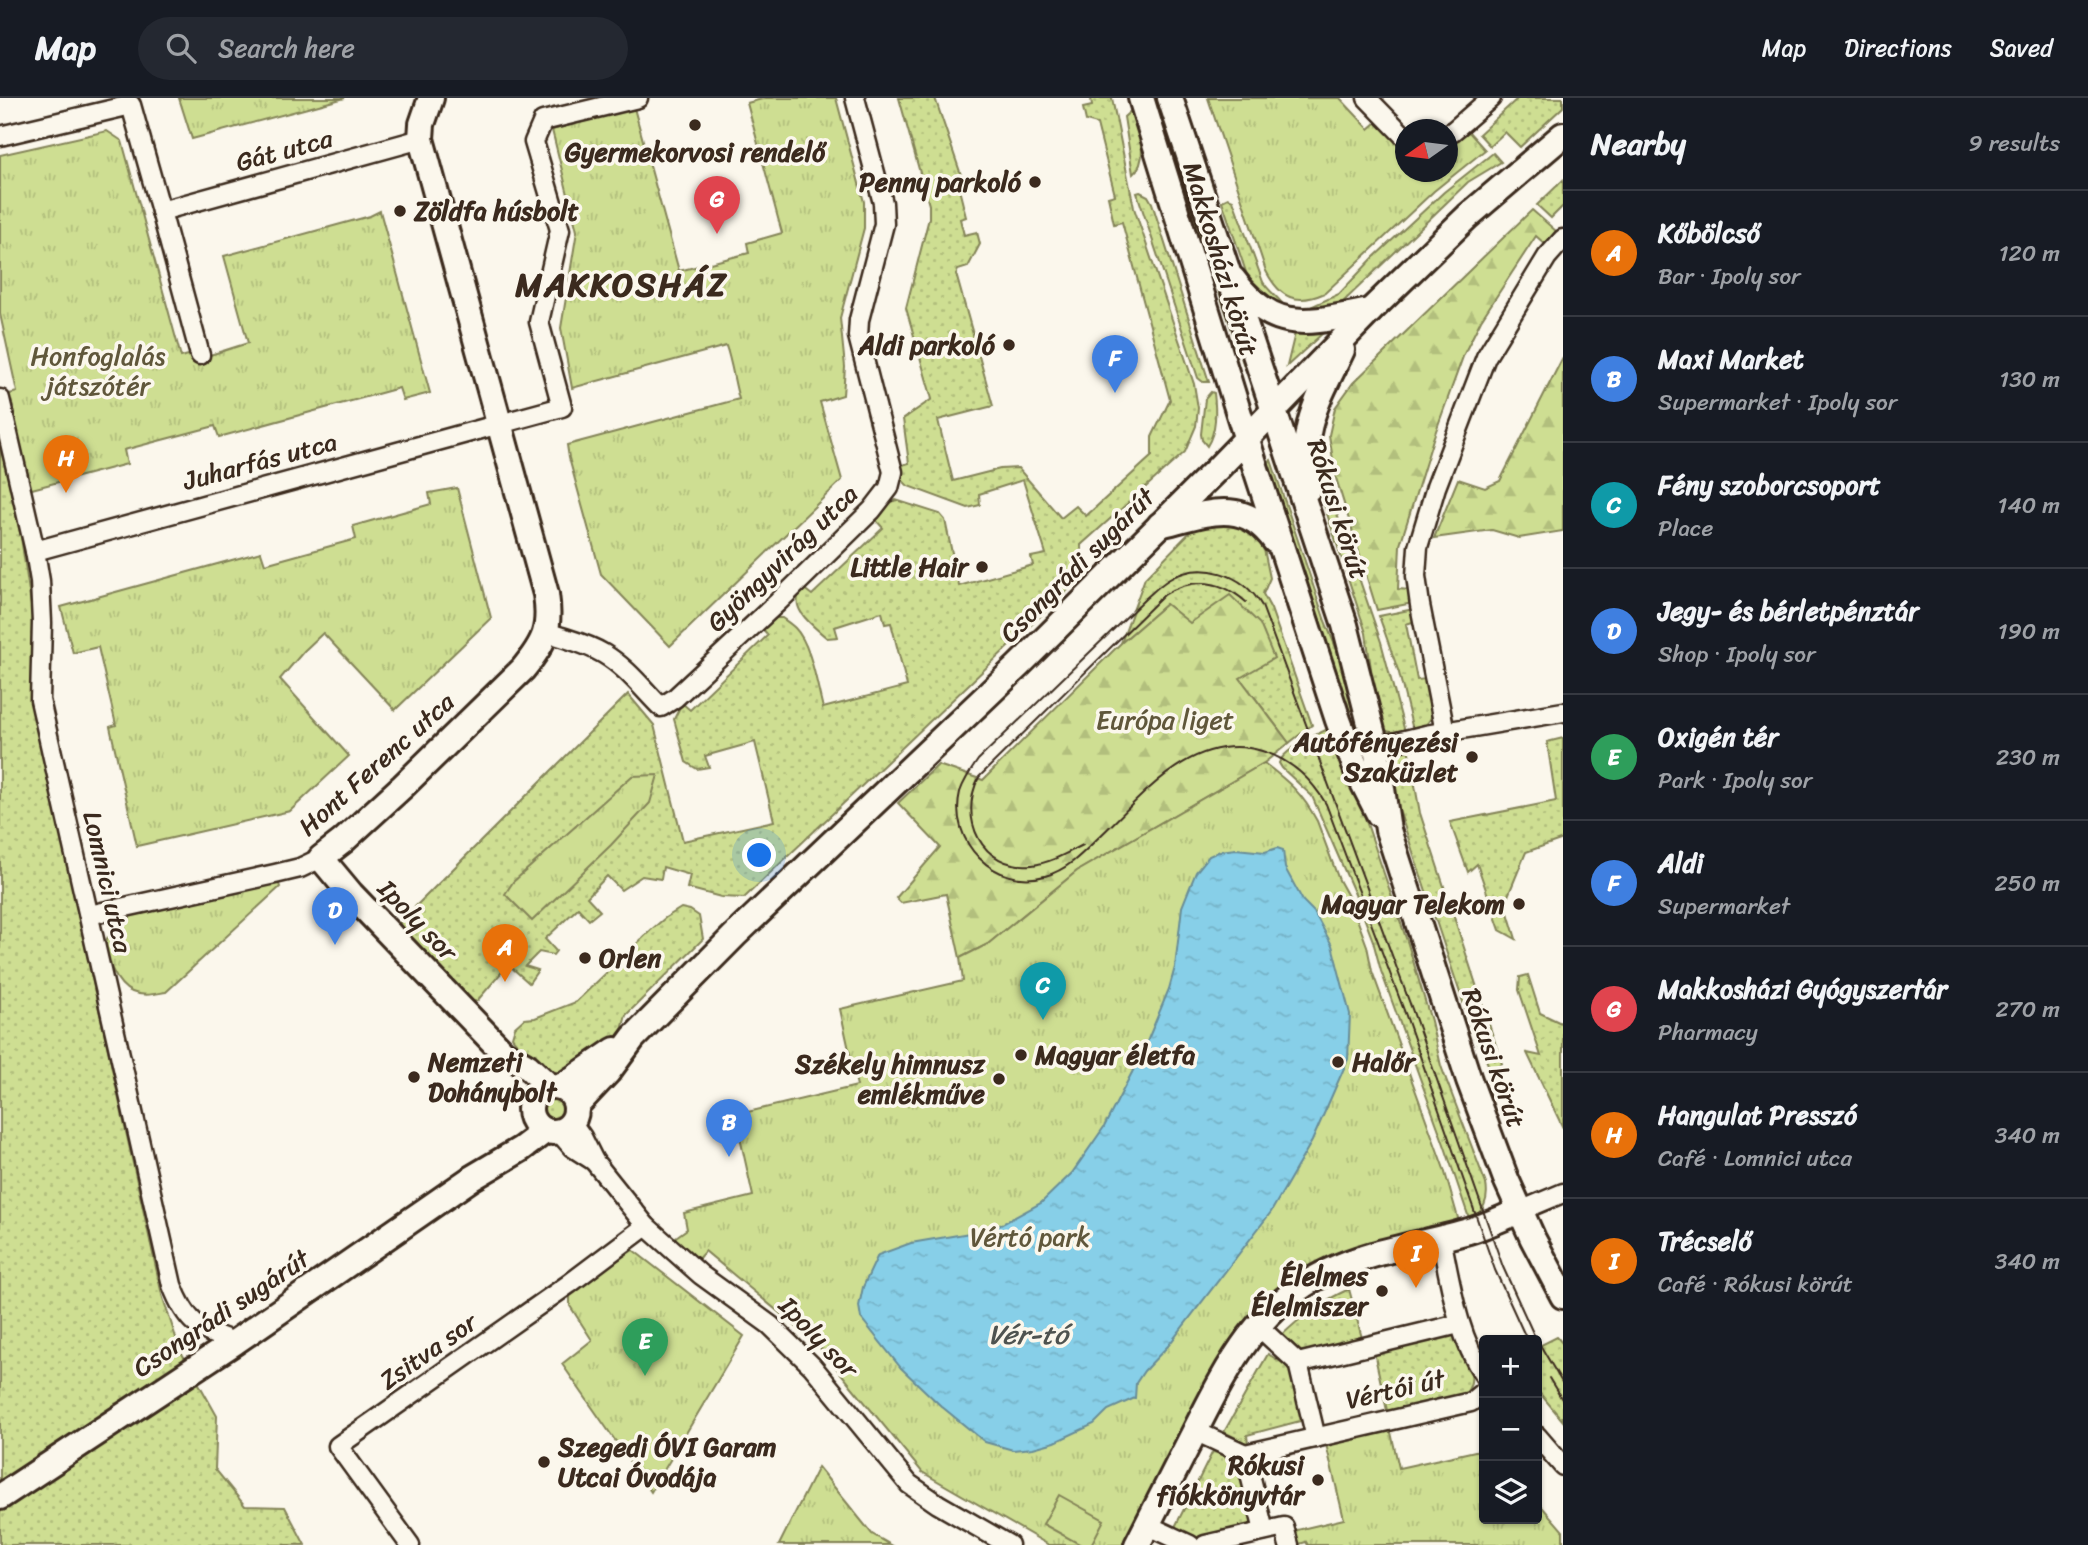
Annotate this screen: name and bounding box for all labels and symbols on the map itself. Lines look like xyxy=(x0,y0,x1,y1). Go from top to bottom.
street label: Gát utca xyxy=(230,115,339,185)
marker: Gyermekorvosi rendelő xyxy=(687,117,703,133)
north arrow xyxy=(1395,119,1458,182)
place label: Gyermekorvosi rendelő xyxy=(565,129,828,175)
street label: Makkosházi körút xyxy=(1170,156,1272,362)
place label: Penny parkoló xyxy=(859,159,1022,205)
marker: Penny parkoló xyxy=(1027,174,1043,190)
pin: G xyxy=(694,176,740,234)
place label: Zöldfa húsbolt xyxy=(413,188,580,234)
marker: Zöldfa húsbolt xyxy=(392,203,408,219)
district label: MAKKOSHÁZ xyxy=(514,256,729,314)
place label: Aldi parkoló xyxy=(857,322,996,368)
park label: Honfoglalás játszótér xyxy=(31,333,166,409)
pin: F xyxy=(1092,335,1138,393)
marker: Aldi parkoló xyxy=(1001,337,1017,353)
street label: Juharfás utca xyxy=(177,418,342,504)
street label: Rókusi körút xyxy=(1294,433,1382,585)
pin: H xyxy=(43,435,89,493)
street label: Gyöngyvirág utca xyxy=(695,473,869,643)
street label: Csongrádi sugárút xyxy=(988,475,1167,654)
place label: Little Hair xyxy=(851,544,970,590)
marker: Little Hair xyxy=(974,559,990,575)
street label: Hont Ferenc utca xyxy=(287,680,466,848)
park label: Európa liget xyxy=(1096,697,1234,743)
place label: Autófényezési Szaküzlet xyxy=(1292,719,1460,795)
marker: Autófényezési Szaküzlet xyxy=(1464,749,1480,765)
street label: Lomnici utca xyxy=(69,806,147,959)
your location xyxy=(742,838,776,872)
street label: Ipoly sor xyxy=(366,867,470,973)
place label: Magyar Telekom xyxy=(1320,881,1505,927)
pin: D xyxy=(312,887,358,945)
marker: Magyar Telekom xyxy=(1511,896,1527,912)
pin: A xyxy=(482,924,528,982)
place label: Orlen xyxy=(599,935,662,981)
marker: Orlen xyxy=(577,950,593,966)
pin: C xyxy=(1020,962,1066,1020)
street label: Rókusi körút xyxy=(1449,982,1539,1134)
place label: Magyar életfa xyxy=(1034,1032,1195,1078)
place label: Nemzeti Dohánybolt xyxy=(427,1039,558,1115)
place label: Halőr xyxy=(1352,1039,1417,1085)
place label: Székely himnusz emlékműve xyxy=(794,1041,986,1117)
marker: Magyar életfa xyxy=(1013,1047,1029,1063)
marker: Halőr xyxy=(1330,1054,1346,1070)
marker: Nemzeti Dohánybolt xyxy=(406,1069,422,1085)
marker: Székely himnusz emlékműve xyxy=(991,1071,1007,1087)
pin: B xyxy=(706,1099,752,1157)
park label: Vértó park xyxy=(970,1214,1090,1260)
pin: I xyxy=(1393,1230,1439,1288)
street label: Csongrádi sugárút xyxy=(123,1236,320,1390)
place label: Élelmes Élelmiszer xyxy=(1251,1253,1370,1329)
marker: Élelmes Élelmiszer xyxy=(1374,1283,1390,1299)
street label: Ipoly sor xyxy=(767,1284,871,1390)
street label: Zsitva sor xyxy=(369,1299,488,1402)
water label: Vér-tó xyxy=(988,1310,1074,1359)
pin: E xyxy=(622,1318,668,1376)
street label: Vértói út xyxy=(1341,1355,1451,1423)
place label: Szegedi ÓVI Garam Utcai Óvodája xyxy=(557,1424,776,1500)
place label: Rókusi fiókkönyvtár xyxy=(1157,1442,1306,1518)
marker: Szegedi ÓVI Garam Utcai Óvodája xyxy=(536,1454,552,1470)
marker: Rókusi fiókkönyvtár xyxy=(1310,1472,1326,1488)

